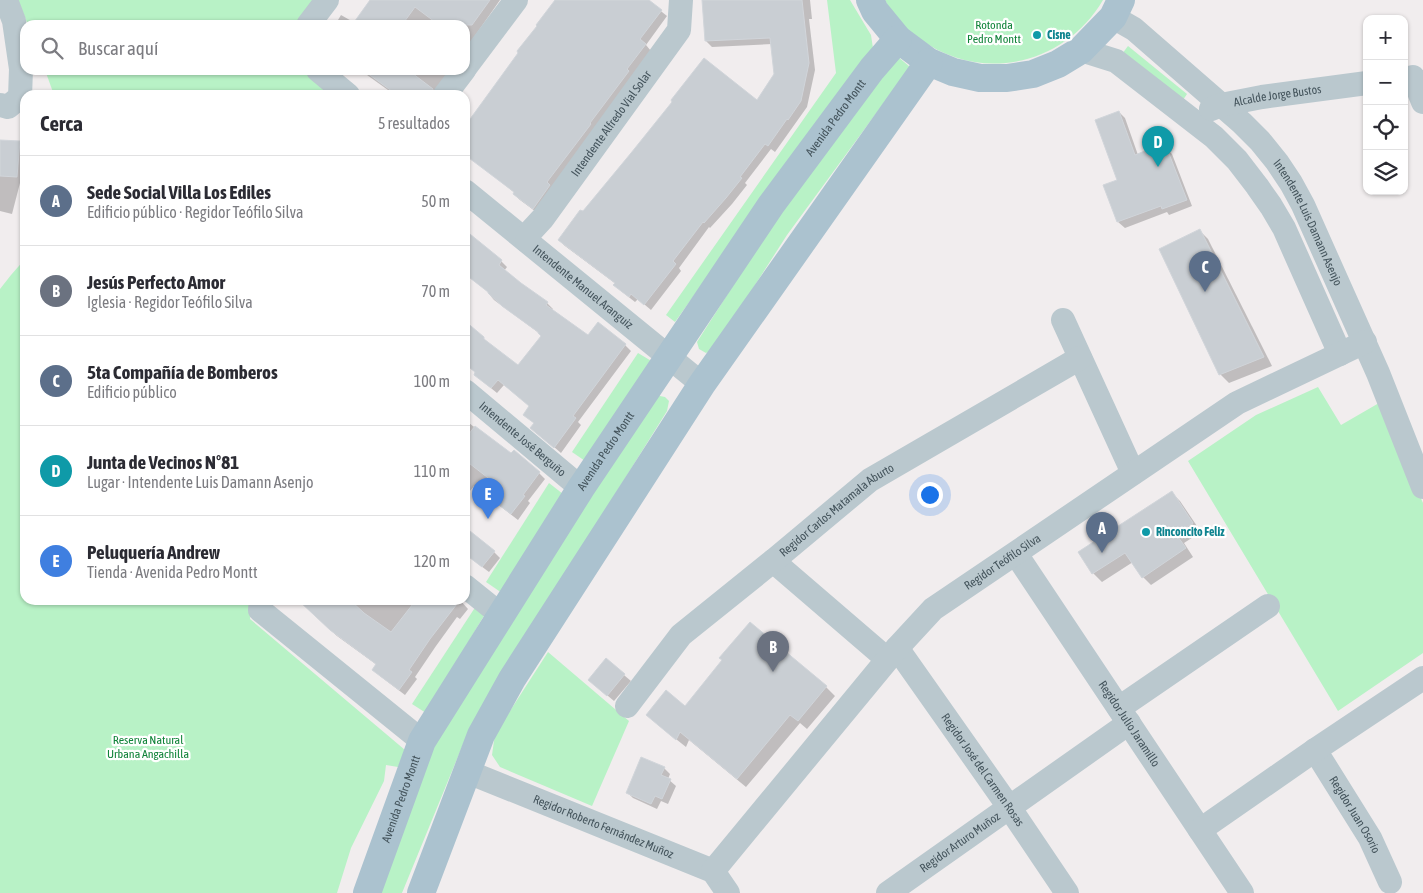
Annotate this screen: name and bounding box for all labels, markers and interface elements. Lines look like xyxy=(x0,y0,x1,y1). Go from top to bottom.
map controls xyxy=(1363,15,1408,195)
button: + xyxy=(1363,15,1408,60)
park label: Rotonda Pedro Montt xyxy=(967,18,1022,46)
search box xyxy=(20,20,470,75)
place label: Cisne xyxy=(1047,28,1071,42)
marker: Cisne xyxy=(1031,29,1043,41)
icon: search xyxy=(38,34,66,62)
text: Buscar aquí xyxy=(78,37,158,59)
button: − xyxy=(1363,60,1408,105)
street label: Intendente Alfredo Vial Solar xyxy=(568,68,655,179)
street label: Avenida Pedro Montt xyxy=(803,76,869,159)
street label: Alcalde Jorge Bustos xyxy=(1232,82,1322,109)
button: locate xyxy=(1363,105,1408,150)
text: Cerca xyxy=(40,111,83,135)
text: 5 resultados xyxy=(378,114,450,132)
pin: D xyxy=(1142,126,1174,167)
button: layers xyxy=(1363,150,1408,195)
street label: Intendente Luis Damann Asenjo xyxy=(1270,156,1345,288)
text: Sede Social Villa Los Ediles xyxy=(87,181,271,203)
text: A xyxy=(52,192,60,210)
text: 50 m xyxy=(421,192,450,210)
text: Edificio público · Regidor Teófilo Silva xyxy=(87,203,303,221)
street label: Intendente Manuel Aranguiz xyxy=(530,242,636,332)
pin: C xyxy=(1189,251,1221,292)
text: Jesús Perfecto Amor xyxy=(87,271,225,293)
text: B xyxy=(52,282,60,300)
text: 70 m xyxy=(421,282,450,300)
text: Iglesia · Regidor Teófilo Silva xyxy=(87,293,253,311)
text: 5ta Compañía de Bomberos xyxy=(87,361,278,383)
text: C xyxy=(52,372,60,390)
text: 100 m xyxy=(414,372,450,390)
text: Edificio público xyxy=(87,383,177,401)
street label: Intendente José Berguño xyxy=(476,399,569,480)
street label: Avenida Pedro Montt xyxy=(574,409,638,493)
text: Junta de Vecinos N°81 xyxy=(87,451,239,473)
street label: Regidor Carlos Matamala Aburto xyxy=(777,460,897,560)
text: D xyxy=(52,462,60,480)
text: 110 m xyxy=(414,462,450,480)
text: Lugar · Intendente Luis Damann Asenjo xyxy=(87,473,314,491)
pin: E xyxy=(472,478,504,519)
your location xyxy=(917,482,943,508)
pin: A xyxy=(1086,512,1118,553)
place label: Rinconcito Feliz xyxy=(1156,525,1225,539)
marker: Rinconcito Feliz xyxy=(1140,526,1152,538)
street label: Regidor Teófilo Silva xyxy=(962,531,1043,593)
text: Peluquería Andrew xyxy=(87,541,220,563)
text: E xyxy=(53,552,59,570)
text: 120 m xyxy=(414,552,450,570)
text: Tienda · Avenida Pedro Montt xyxy=(87,563,258,581)
pin: B xyxy=(757,631,789,672)
street label: Regidor Julio Jaramillo xyxy=(1095,678,1163,770)
street label: Regidor José del Carmen Rosas xyxy=(938,711,1027,829)
park label: Reserva Natural Urbana Angachilla xyxy=(107,733,189,761)
street label: Avenida Pedro Montt xyxy=(379,753,423,845)
street label: Regidor Juan Osorio xyxy=(1326,774,1383,856)
street label: Regidor Roberto Fernández Muñoz xyxy=(531,792,676,862)
street label: Regidor Arturo Muñoz xyxy=(917,809,1003,875)

